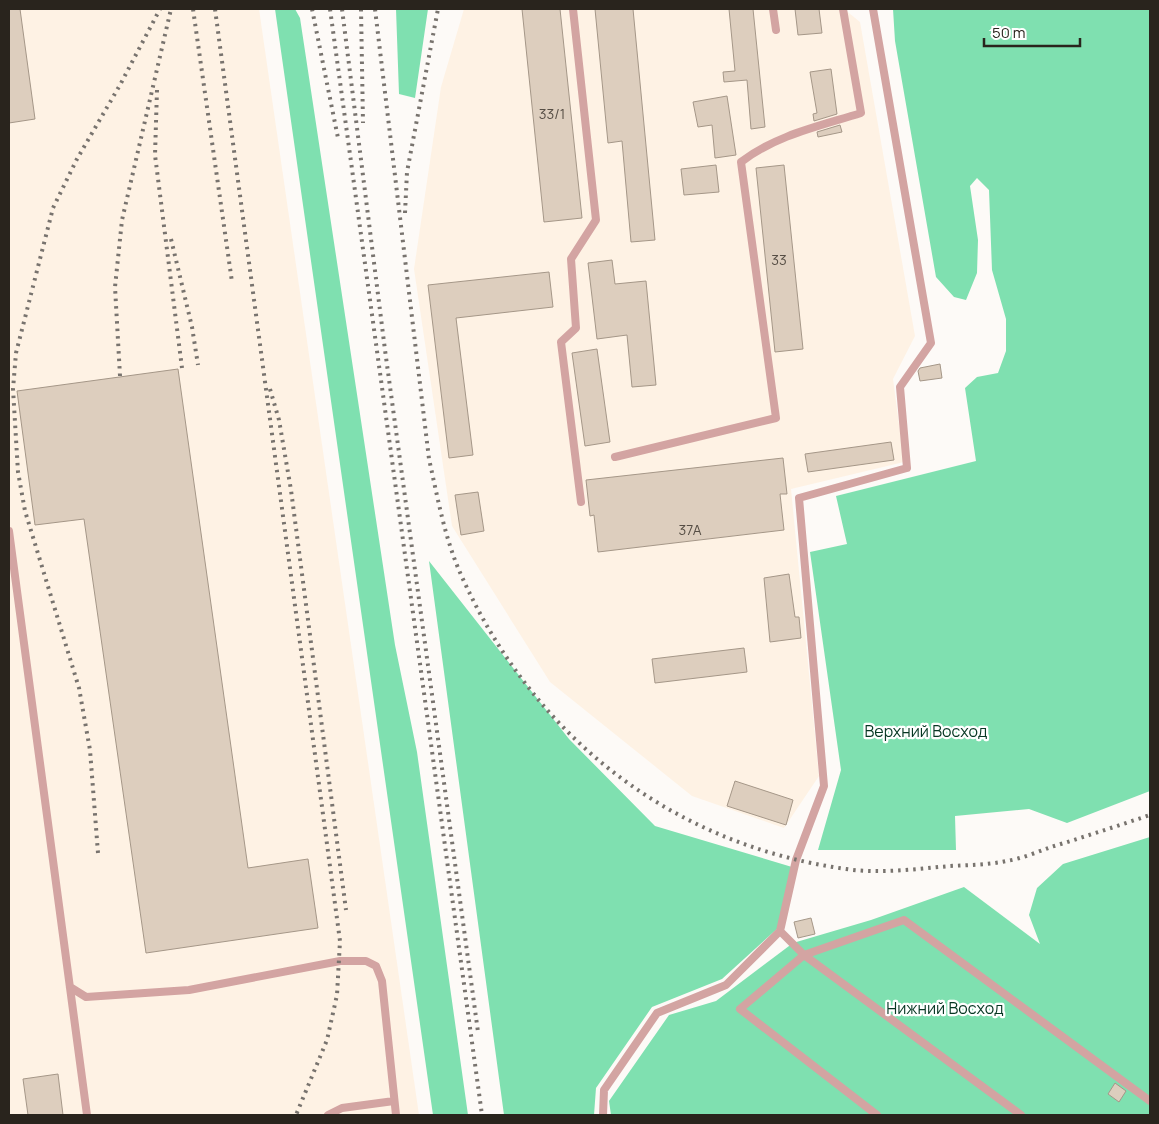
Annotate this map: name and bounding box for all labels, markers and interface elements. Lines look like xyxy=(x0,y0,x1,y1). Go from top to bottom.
scale bar xyxy=(984,15,1080,47)
text: 50 m xyxy=(992,22,1026,43)
house number: 33/1 xyxy=(539,104,565,123)
house number: 33 xyxy=(771,250,787,269)
house number: 37А xyxy=(678,520,702,539)
park label: Верхний Восход xyxy=(865,720,988,742)
park label: Нижний Восход xyxy=(886,997,1004,1019)

